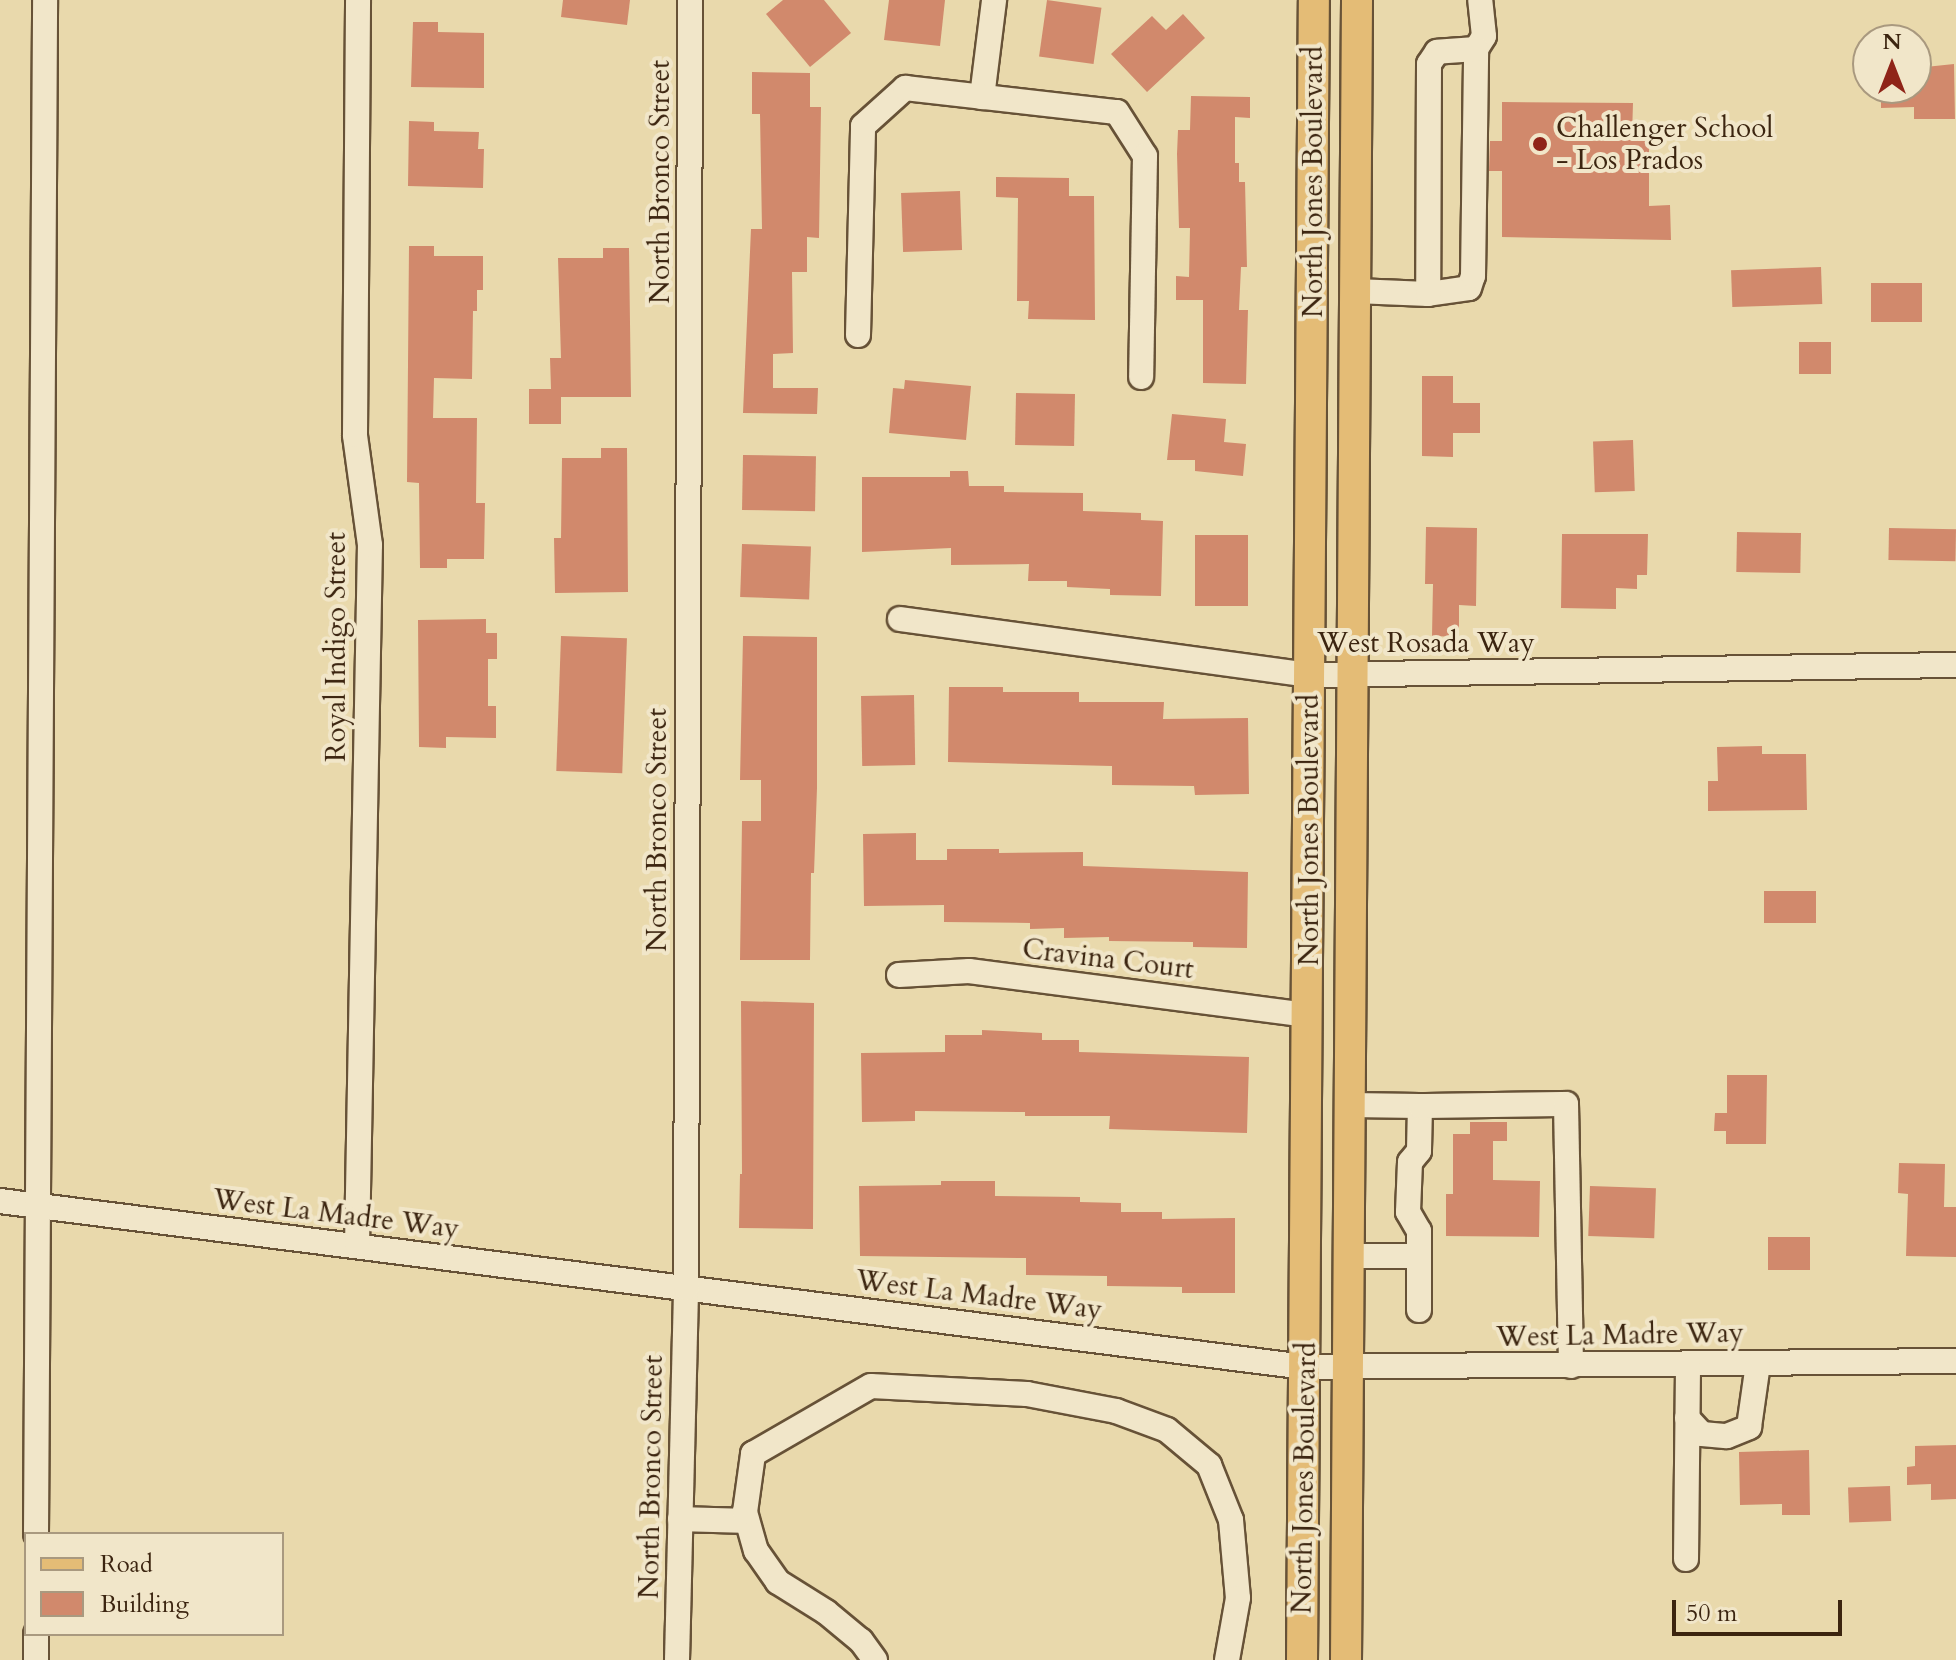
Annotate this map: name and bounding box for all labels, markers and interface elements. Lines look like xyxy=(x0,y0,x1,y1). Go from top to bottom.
north arrow xyxy=(1852,24,1932,104)
text: N xyxy=(1882,27,1902,57)
street label: North Jones Boulevard xyxy=(1296,46,1330,318)
street label: North Bronco Street xyxy=(643,60,677,304)
place label: Challenger School - Los Prados xyxy=(1556,111,1773,177)
marker: Challenger School - Los Prados xyxy=(1531,135,1549,153)
street label: Royal Indigo Street xyxy=(319,532,353,762)
street label: West Rosada Way xyxy=(1317,626,1535,660)
street label: North Jones Boulevard xyxy=(1292,694,1326,966)
street label: North Bronco Street xyxy=(640,708,674,952)
street label: Cravina Court xyxy=(1020,932,1196,986)
street label: West La Madre Way xyxy=(211,1182,461,1246)
street label: West La Madre Way xyxy=(854,1263,1104,1327)
street label: West La Madre Way xyxy=(1496,1316,1744,1354)
street label: North Jones Boulevard xyxy=(1285,1342,1323,1614)
street label: North Bronco Street xyxy=(632,1355,670,1599)
legend xyxy=(24,1532,284,1636)
text: Road xyxy=(100,1548,153,1581)
scale bar xyxy=(1676,1584,1846,1634)
text: Building xyxy=(100,1588,189,1621)
text: 50 m xyxy=(1686,1597,1737,1630)

